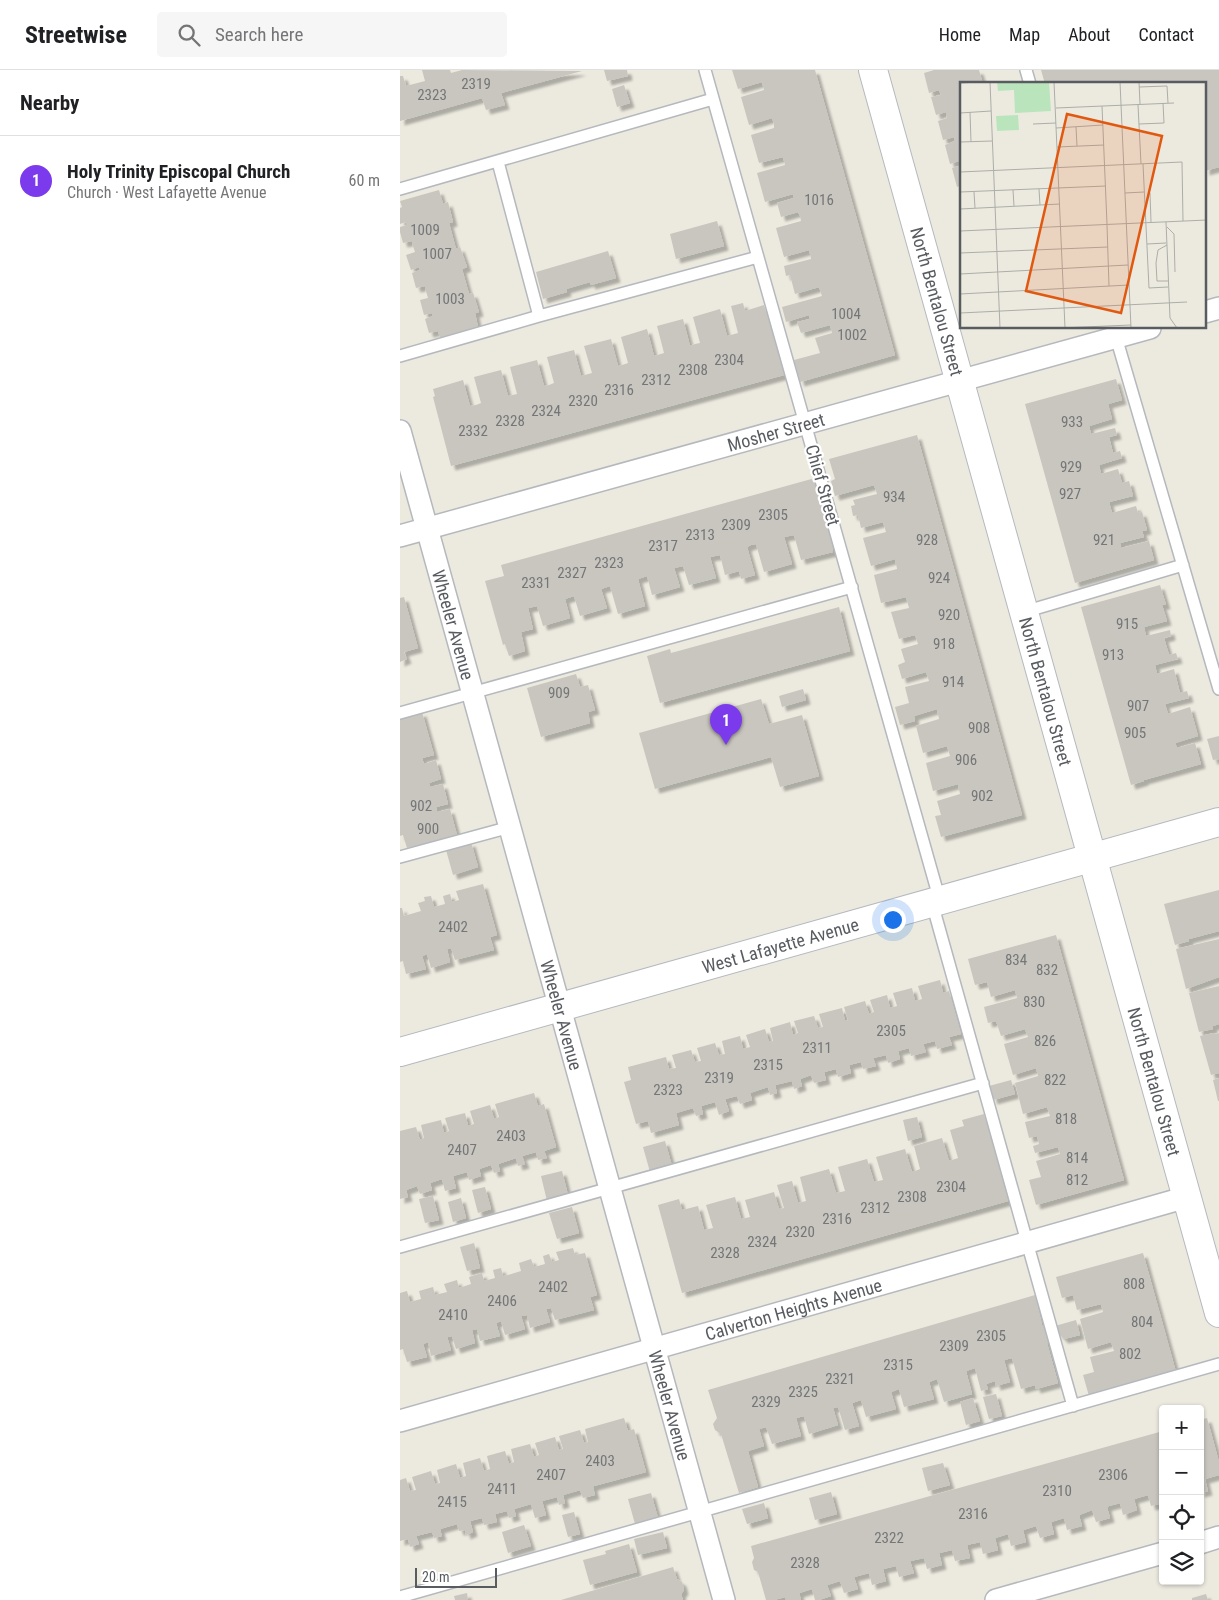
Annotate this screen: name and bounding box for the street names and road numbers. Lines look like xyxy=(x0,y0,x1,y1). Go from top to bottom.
street label: North Bentalou Street xyxy=(907,224,968,378)
street label: Mosher Street xyxy=(725,408,827,455)
street label: Chief Street xyxy=(801,442,845,528)
street label: Wheeler Avenue xyxy=(428,567,479,682)
street label: North Bentalou Street xyxy=(1015,615,1077,768)
street label: West Lafayette Avenue xyxy=(700,913,861,977)
street label: Wheeler Avenue xyxy=(537,958,587,1072)
street label: North Bentalou Street xyxy=(1124,1005,1185,1158)
street label: Calverton Heights Avenue xyxy=(703,1274,884,1344)
street label: Wheeler Avenue xyxy=(645,1348,695,1463)

